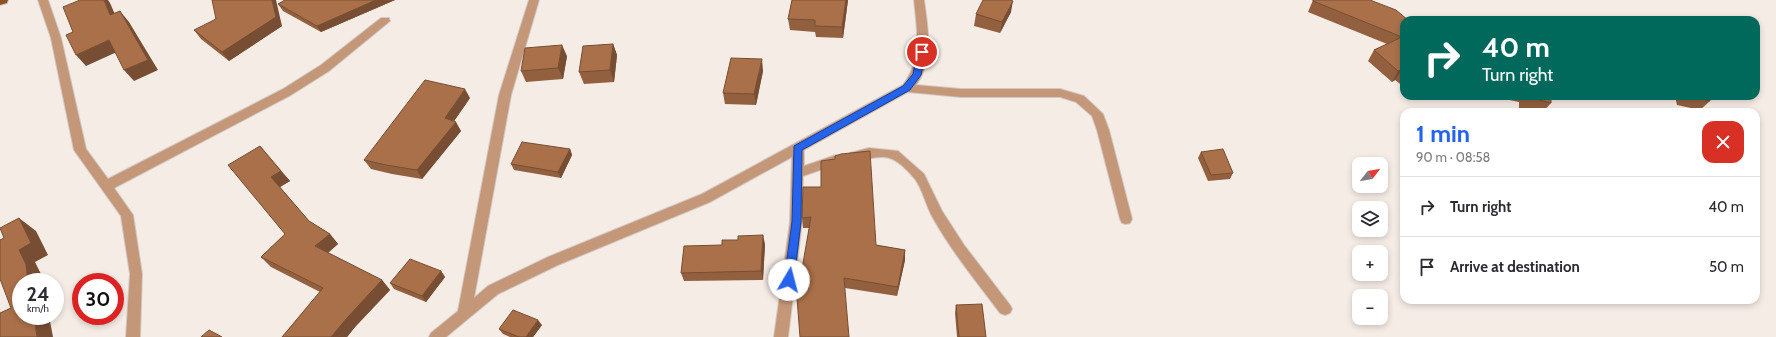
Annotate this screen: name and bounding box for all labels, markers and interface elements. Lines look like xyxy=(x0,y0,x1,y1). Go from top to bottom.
text: 40 m xyxy=(1482,30,1550,64)
icon: right xyxy=(1416,32,1468,84)
pin xyxy=(905,35,939,69)
icon: arrive xyxy=(911,41,933,63)
text: Turn right xyxy=(1482,64,1553,86)
text: 1 min xyxy=(1416,119,1470,148)
button: close xyxy=(1702,121,1744,163)
text: 90 m · 08:58 xyxy=(1416,149,1490,165)
north arrow xyxy=(1352,157,1388,193)
map controls xyxy=(1352,157,1388,325)
icon: right xyxy=(1416,196,1438,218)
text: Turn right xyxy=(1450,198,1511,216)
text: 40 m xyxy=(1708,198,1744,216)
button: layers xyxy=(1352,201,1388,237)
button: + xyxy=(1352,245,1388,281)
icon: arrive xyxy=(1416,256,1438,278)
text: Arrive at destination xyxy=(1450,258,1580,276)
text: 50 m xyxy=(1709,258,1744,276)
position arrow xyxy=(768,259,810,301)
speed limit sign: 30 xyxy=(72,273,124,325)
text: 24 xyxy=(27,282,50,306)
button: − xyxy=(1352,289,1388,325)
text: km/h xyxy=(27,302,49,315)

